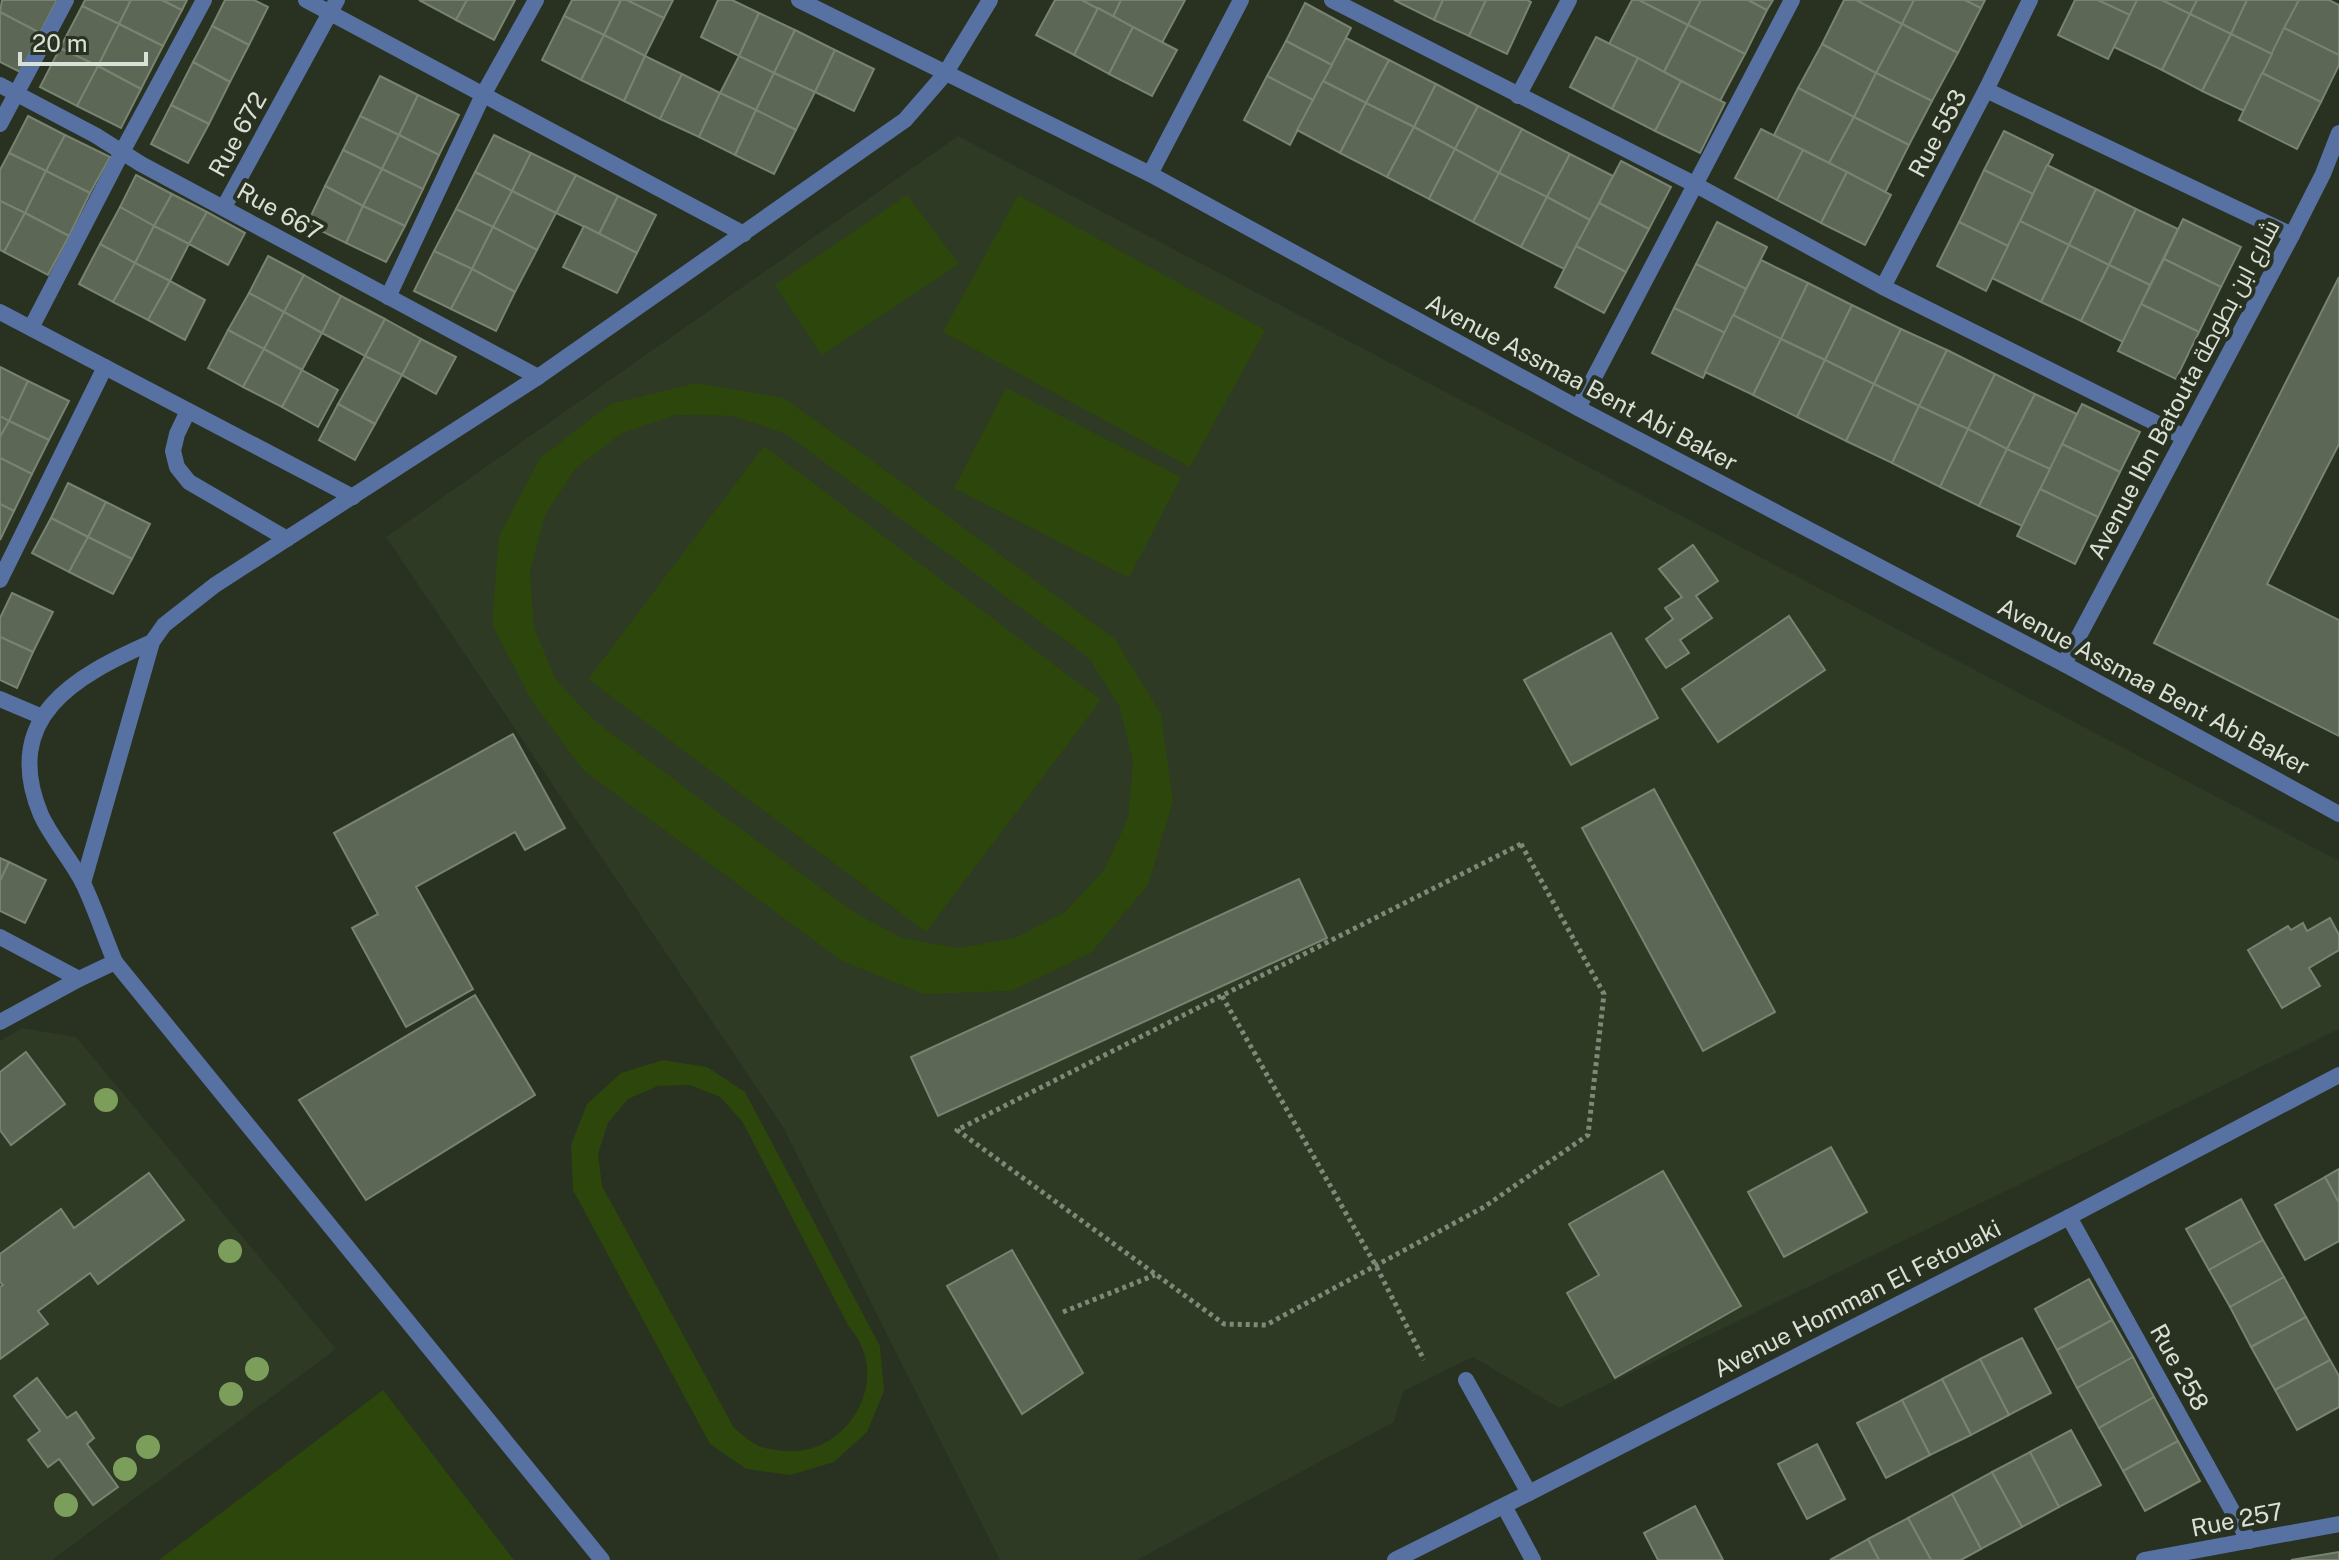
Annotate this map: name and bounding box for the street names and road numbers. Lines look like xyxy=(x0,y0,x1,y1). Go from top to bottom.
street label: Rue 553 xyxy=(1902,84,1972,182)
street label: Rue 672 xyxy=(202,87,272,181)
street label: Rue 667 xyxy=(233,176,327,246)
street label: Avenue Ibn Batouta شارع ابن بطوطة xyxy=(2081,215,2287,565)
street label: Avenue Assmaa Bent Abi Baker xyxy=(1421,288,1743,476)
street label: Avenue Assmaa Bent Abi Baker xyxy=(1993,592,2315,780)
street label: Avenue Homman El Fetouaki xyxy=(1709,1213,2005,1383)
street label: Rue 258 xyxy=(2145,1319,2215,1415)
street label: Rue 257 xyxy=(2189,1496,2285,1542)

